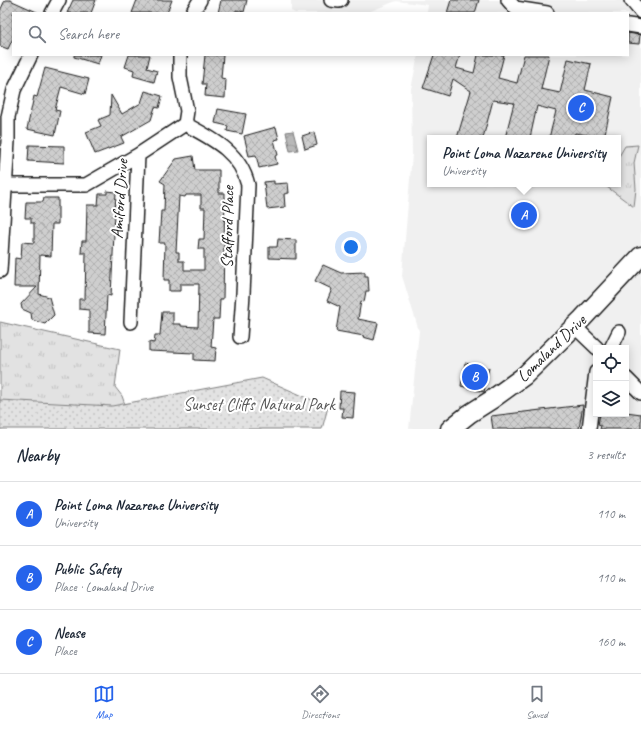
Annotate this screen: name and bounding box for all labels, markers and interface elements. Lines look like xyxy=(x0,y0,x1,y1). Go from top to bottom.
search box xyxy=(12,12,629,56)
icon: search xyxy=(26,23,48,45)
text: Search here xyxy=(58,25,119,44)
pin: C xyxy=(568,93,594,123)
popup xyxy=(427,135,621,187)
text: Point Loma Nazarene University xyxy=(442,144,606,163)
street label: Amiford Drive xyxy=(106,157,133,239)
text: University xyxy=(442,163,486,179)
street label: Stafford Place xyxy=(216,184,239,268)
pin: A xyxy=(511,200,537,230)
your location xyxy=(341,237,361,257)
street label: Lomaland Drive xyxy=(512,309,591,387)
map controls xyxy=(593,345,629,417)
button: locate xyxy=(593,345,629,381)
pin: B xyxy=(462,362,488,392)
button: layers xyxy=(593,381,629,417)
park label: Sunset Cliffs Natural Park xyxy=(183,394,337,415)
text: Nearby xyxy=(16,445,59,466)
text: 3 results xyxy=(587,447,625,463)
text: Point Loma Nazarene University xyxy=(54,496,218,515)
text: A xyxy=(26,506,32,522)
text: 110 m xyxy=(597,506,625,522)
text: University xyxy=(54,515,97,531)
text: Public Safety xyxy=(54,560,121,579)
text: B xyxy=(26,570,32,586)
text: 110 m xyxy=(597,570,625,586)
text: Place · Lomaland Drive xyxy=(54,579,153,595)
text: Nease xyxy=(54,624,85,643)
text: C xyxy=(26,634,32,650)
text: 160 m xyxy=(597,634,625,650)
text: Place xyxy=(54,643,77,659)
tab: Map xyxy=(93,683,115,721)
tab: Directions xyxy=(301,683,340,721)
tab: Saved xyxy=(526,683,548,721)

